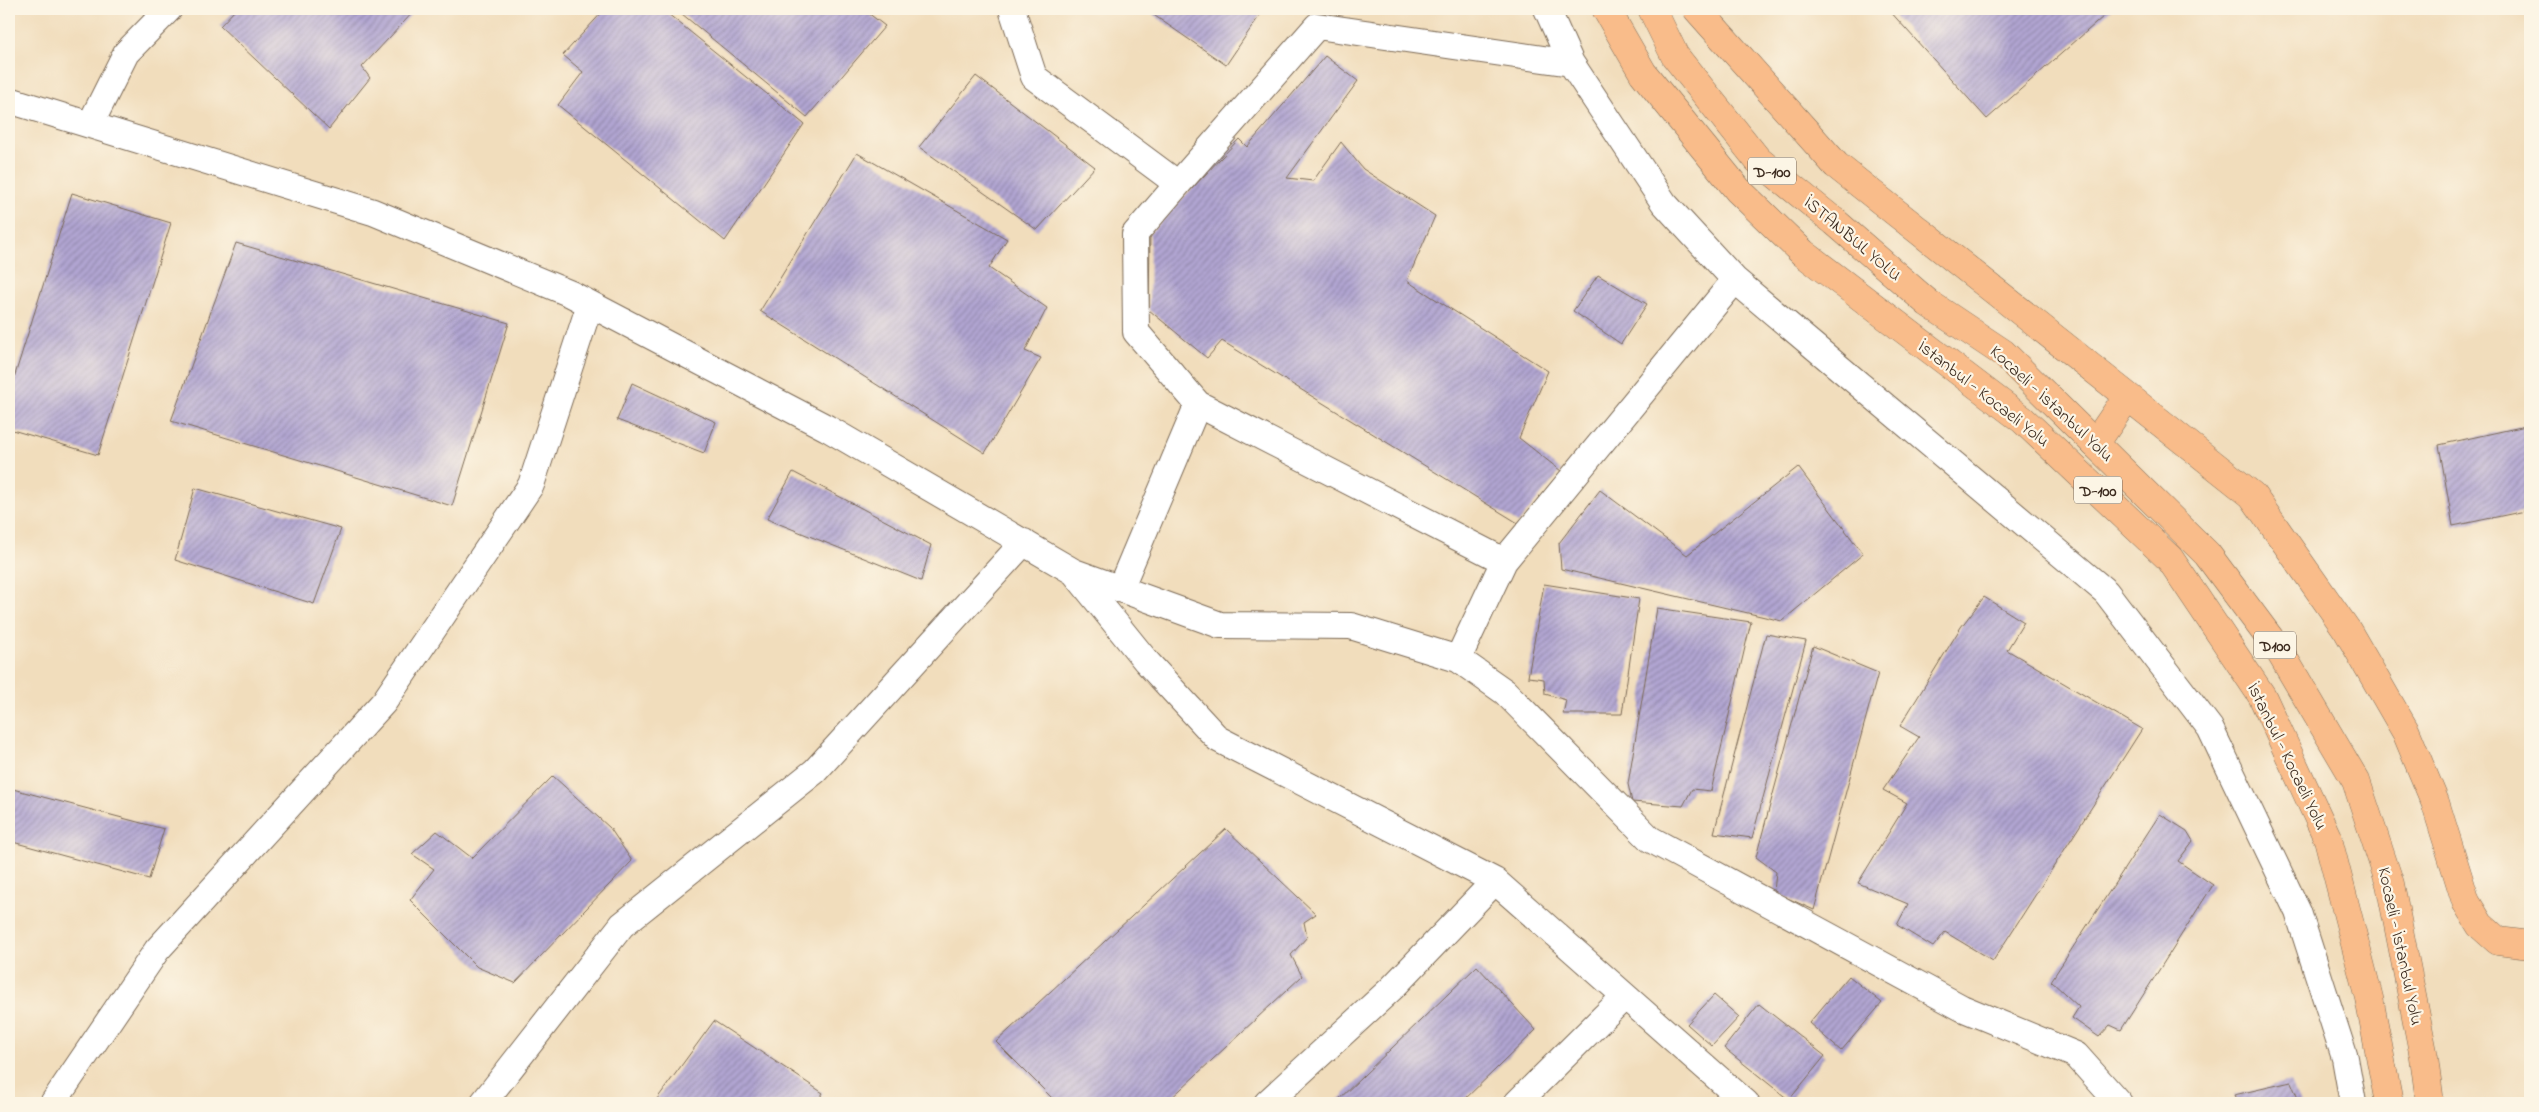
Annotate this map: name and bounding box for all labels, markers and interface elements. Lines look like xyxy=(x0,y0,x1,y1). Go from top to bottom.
road number: D-100 xyxy=(1748,158,1796,185)
street label: İSTANBUL YOLU xyxy=(1797,191,1906,288)
street label: İstanbul - Kocaeli Yolu xyxy=(1911,335,2054,454)
street label: Kocaeli - İstanbul Yolu xyxy=(1983,340,2118,469)
road number: D-100 xyxy=(2074,476,2122,504)
road number: D100 xyxy=(2254,632,2296,658)
street label: İstanbul - Kocaeli Yolu xyxy=(2239,679,2333,835)
street label: Kocaeli - İstanbul Yolu xyxy=(2370,865,2428,1028)

